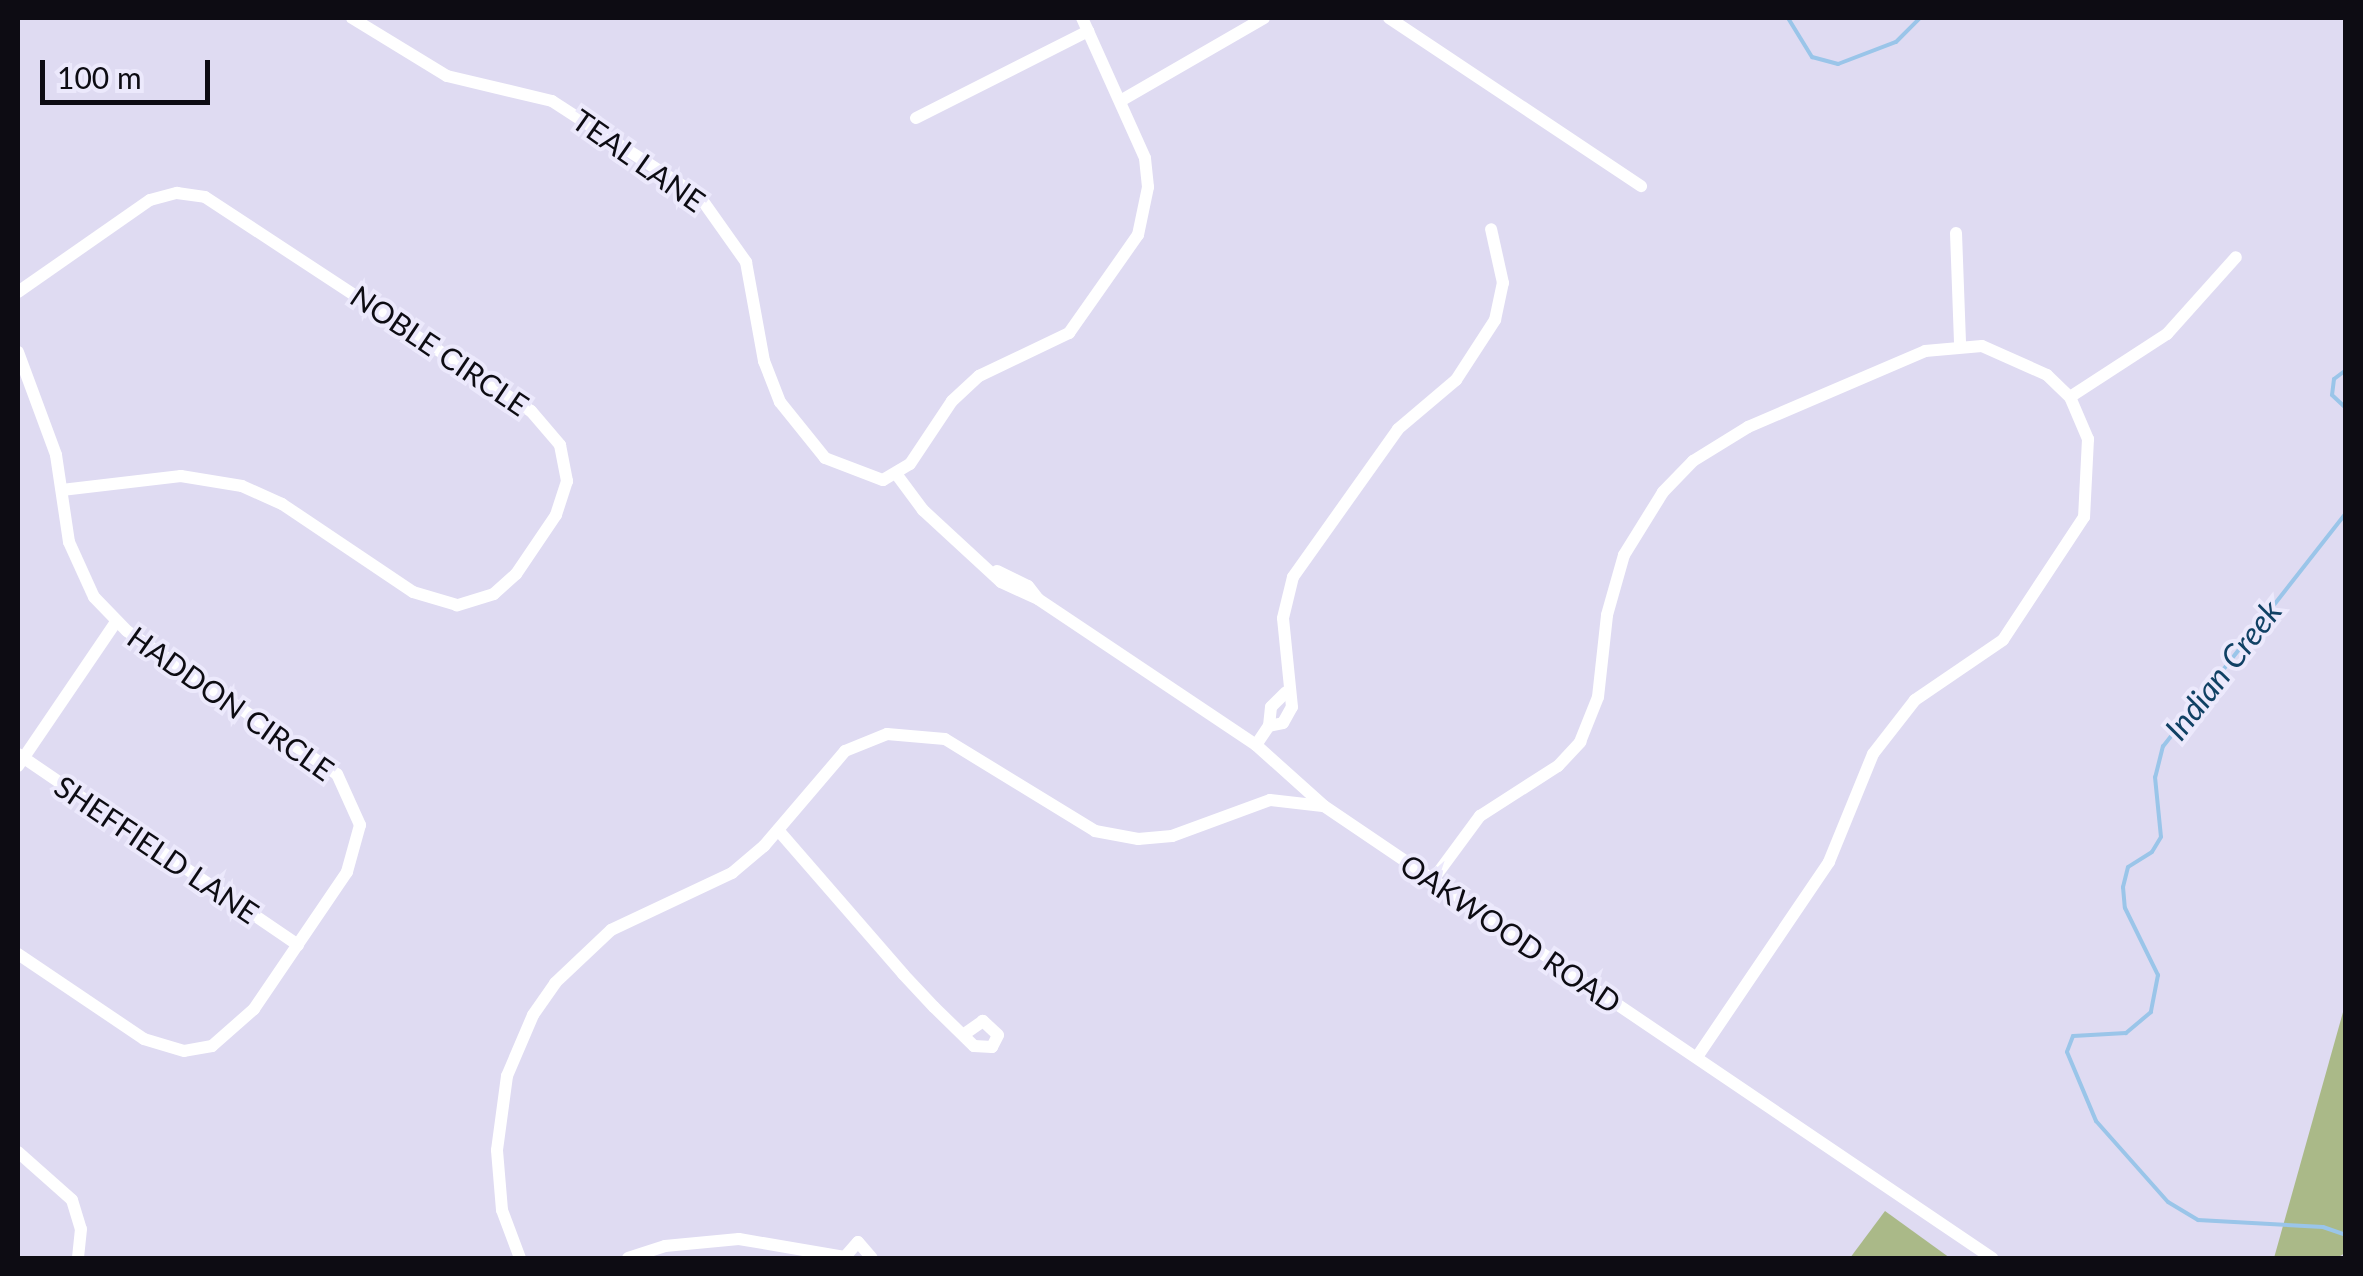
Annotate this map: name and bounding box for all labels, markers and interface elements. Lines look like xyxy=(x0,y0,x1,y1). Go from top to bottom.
scale bar xyxy=(45,40,215,102)
text: 100 m xyxy=(57,59,142,95)
street label: TEAL LANE xyxy=(565,101,713,219)
street label: NOBLE CIRCLE xyxy=(344,277,536,423)
water label: Indian Creek xyxy=(2157,593,2289,747)
street label: HADDON CIRCLE xyxy=(121,618,341,788)
street label: SHEFFIELD LANE xyxy=(48,768,266,930)
street label: OAKWOOD ROAD xyxy=(1394,846,1628,1020)

